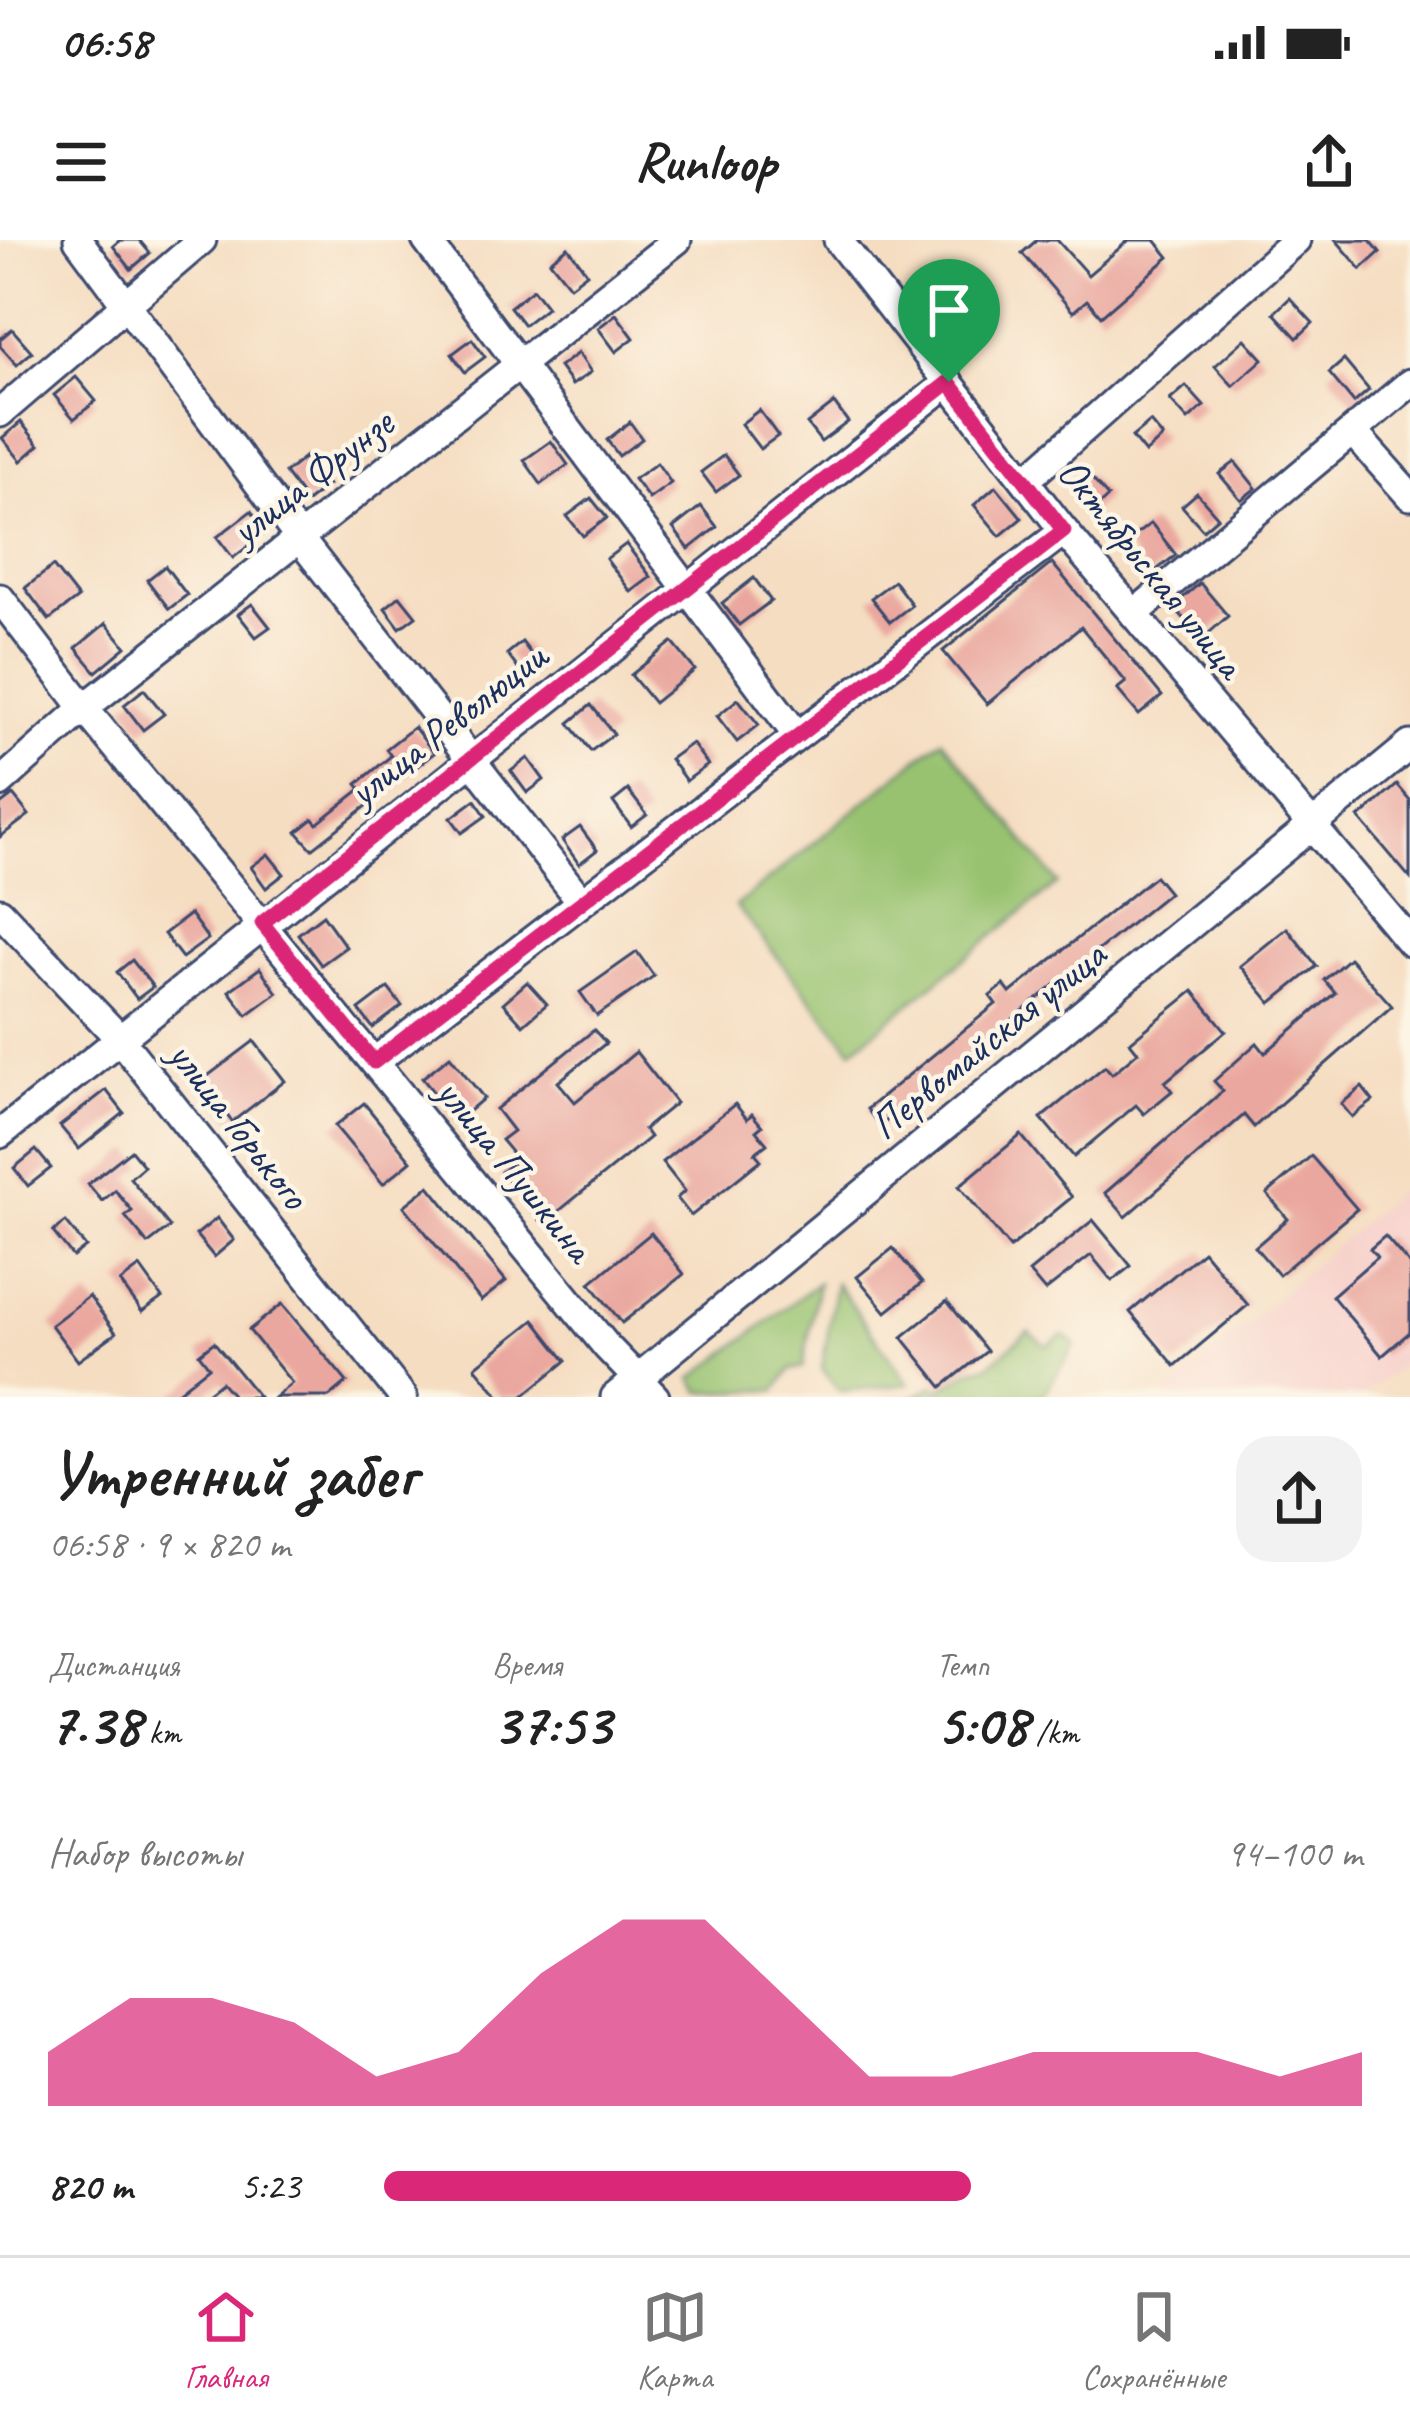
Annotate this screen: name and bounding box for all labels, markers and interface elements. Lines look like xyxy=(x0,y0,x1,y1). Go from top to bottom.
text: 06:58 xyxy=(60,14,150,71)
text: Runloop xyxy=(634,128,776,196)
icon: menu xyxy=(48,129,114,195)
icon: share xyxy=(1296,129,1362,195)
pin xyxy=(898,259,1000,382)
icon: arrive xyxy=(916,277,982,343)
street label: улица Фрунзе xyxy=(217,396,406,559)
street label: Октябрьская улица xyxy=(1046,447,1258,692)
street label: улица Революции xyxy=(335,629,560,820)
street label: Первомайская улица xyxy=(859,927,1119,1151)
street label: улица Горького xyxy=(155,1028,322,1221)
street label: улица Пушкина xyxy=(423,1065,608,1276)
text: Утренний забег xyxy=(48,1433,416,1516)
button: share xyxy=(1236,1436,1362,1562)
text: 06:58 · 9 × 820 m xyxy=(48,1520,290,1569)
text: Дистанция xyxy=(48,1644,180,1686)
text: Время xyxy=(492,1644,562,1686)
text: Темп xyxy=(936,1644,989,1686)
text: 7.38 xyxy=(48,1686,141,1762)
text: 37:53 xyxy=(492,1686,611,1762)
text: 5:08 xyxy=(936,1686,1028,1762)
text: km xyxy=(141,1712,181,1754)
text: /km xyxy=(1028,1712,1079,1754)
text: Набор высоты xyxy=(48,1829,242,1878)
text: 94–100 m xyxy=(1226,1829,1362,1878)
text: 820 m xyxy=(48,2162,132,2211)
text: 5:23 xyxy=(240,2162,300,2211)
tab: Главная xyxy=(185,2284,267,2398)
tab: Карта xyxy=(637,2284,712,2398)
tab: Сохранённые xyxy=(1082,2284,1225,2398)

